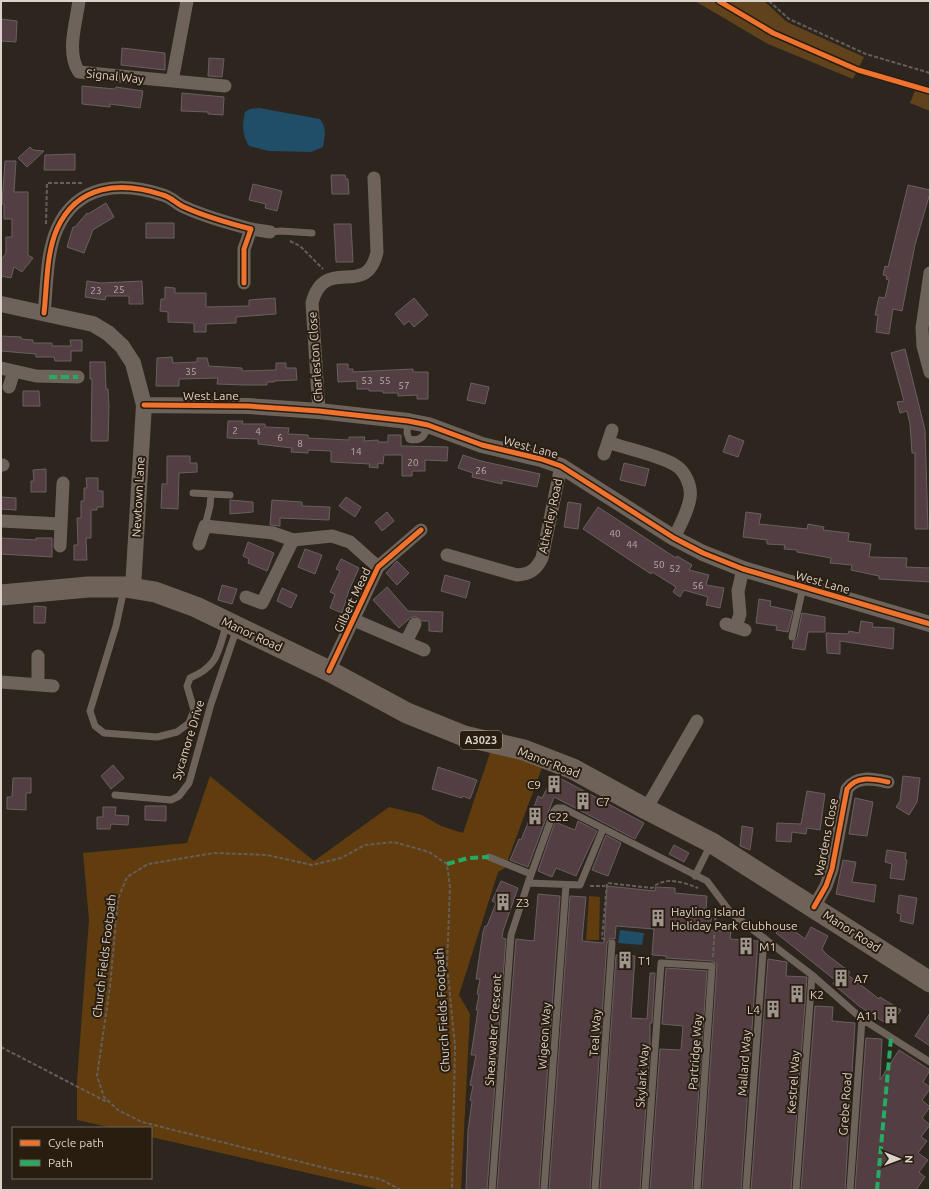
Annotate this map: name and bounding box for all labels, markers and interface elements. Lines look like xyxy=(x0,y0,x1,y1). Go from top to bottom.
street label: Signal Way xyxy=(86,67,145,86)
house number: 25 xyxy=(113,284,125,295)
house number: 23 xyxy=(90,285,102,296)
street label: Charleston Close xyxy=(305,311,325,403)
house number: 35 xyxy=(185,366,197,377)
house number: 53 xyxy=(361,375,373,386)
house number: 55 xyxy=(379,375,391,386)
house number: 57 xyxy=(398,380,410,391)
street label: West Lane xyxy=(183,389,239,402)
house number: 2 xyxy=(232,425,238,436)
house number: 4 xyxy=(255,426,261,437)
house number: 6 xyxy=(277,432,283,443)
street label: West Lane xyxy=(502,433,560,461)
house number: 8 xyxy=(297,438,303,449)
house number: 14 xyxy=(350,446,362,457)
street label: Newtown Lane xyxy=(129,456,147,538)
house number: 20 xyxy=(407,457,419,468)
house number: 26 xyxy=(475,465,487,476)
street label: Atherley Road xyxy=(536,477,564,555)
house number: 40 xyxy=(609,528,621,539)
house number: 44 xyxy=(626,539,638,550)
house number: 50 xyxy=(653,559,665,570)
house number: 52 xyxy=(669,563,681,574)
street label: Gilbert Mead xyxy=(331,566,373,634)
street label: West Lane xyxy=(794,568,852,596)
house number: 56 xyxy=(692,580,704,591)
street label: Manor Road xyxy=(220,614,284,654)
street label: Sycamore Drive xyxy=(170,698,206,782)
road number: A3023 xyxy=(460,731,502,749)
street label: Manor Road xyxy=(516,744,582,780)
building icon: C9 xyxy=(544,774,564,794)
place label: C9 xyxy=(527,778,541,791)
building icon: C7 xyxy=(573,791,593,811)
place label: C7 xyxy=(596,795,610,808)
street label: Wardens Close xyxy=(812,797,840,877)
building icon: C22 xyxy=(525,806,545,826)
place label: C22 xyxy=(548,810,569,823)
building icon: Z3 xyxy=(493,892,513,912)
street label: Church Fields Footpath xyxy=(90,893,118,1019)
place label: Z3 xyxy=(516,896,530,909)
place label: Hayling Island Holiday Park Clubhouse xyxy=(671,905,798,932)
building icon: Hayling Island Holiday Park Clubhouse xyxy=(648,908,668,928)
street label: Manor Road xyxy=(821,908,883,954)
building icon: M1 xyxy=(736,936,756,956)
place label: M1 xyxy=(759,940,776,953)
street label: Church Fields Footpath xyxy=(432,947,452,1073)
building icon: T1 xyxy=(615,950,635,970)
place label: T1 xyxy=(638,954,651,967)
building icon: A7 xyxy=(831,968,851,988)
place label: A7 xyxy=(854,972,869,985)
street label: Shearwater Crescent xyxy=(483,973,503,1086)
building icon: K2 xyxy=(787,984,807,1004)
place label: K2 xyxy=(810,988,824,1001)
building icon: L4 xyxy=(763,999,783,1019)
street label: Wigeon Way xyxy=(535,1002,553,1070)
place label: L4 xyxy=(747,1003,760,1016)
building icon: A11 xyxy=(881,1005,901,1025)
street label: Teal Way xyxy=(587,1009,603,1057)
place label: A11 xyxy=(857,1009,878,1022)
street label: Partridge Way xyxy=(686,1013,704,1090)
street label: Mallard Way xyxy=(735,1029,753,1096)
street label: Skylark Way xyxy=(633,1044,651,1108)
street label: Kestrel Way xyxy=(784,1050,802,1114)
street label: Grebe Road xyxy=(836,1072,854,1136)
legend xyxy=(12,1127,152,1179)
text: Cycle path xyxy=(48,1136,104,1149)
north arrow xyxy=(879,1139,919,1179)
text: N xyxy=(903,1155,915,1163)
text: Path xyxy=(48,1156,73,1169)

